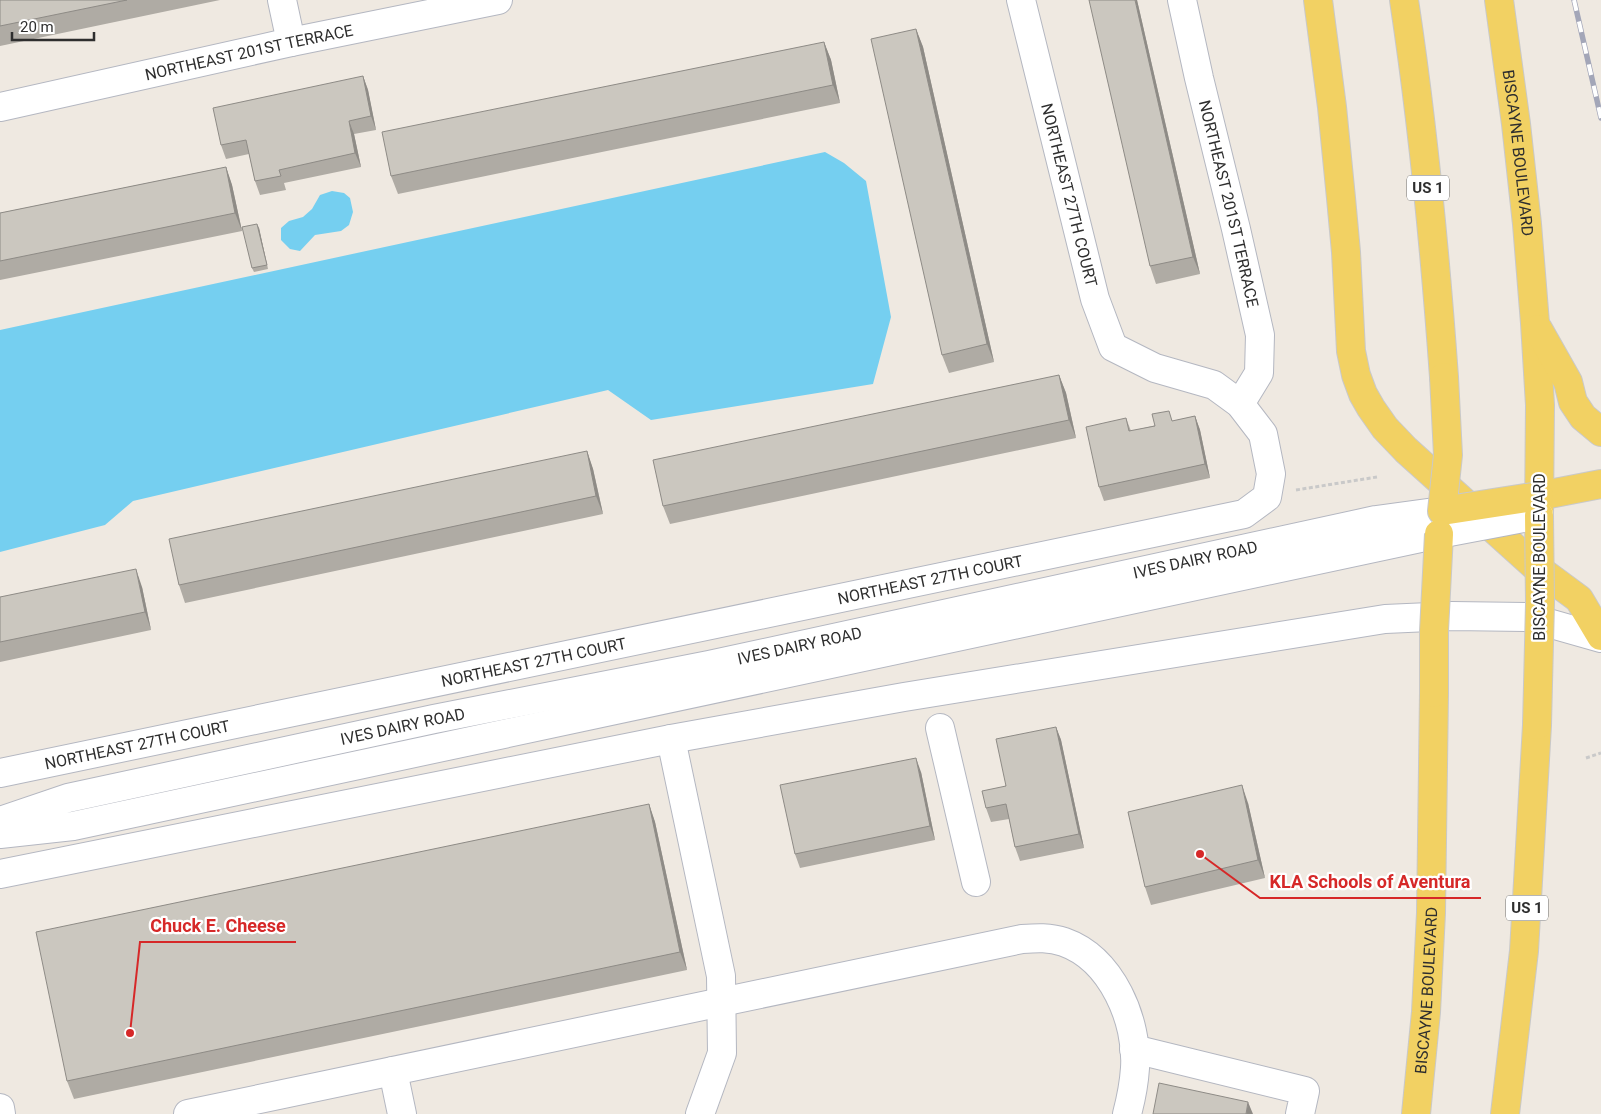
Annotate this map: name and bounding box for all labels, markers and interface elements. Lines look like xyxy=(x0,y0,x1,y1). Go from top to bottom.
scale bar xyxy=(12,10,95,42)
text: 20 m xyxy=(20,18,54,36)
street label: NORTHEAST 201ST TERRACE xyxy=(143,20,355,84)
street label: BISCAYNE BOULEVARD xyxy=(1499,68,1537,237)
street label: NORTHEAST 201ST TERRACE xyxy=(1195,98,1263,309)
street label: NORTHEAST 27TH COURT xyxy=(1037,101,1101,289)
road number: US 1 xyxy=(1407,176,1449,200)
street label: BISCAYNE BOULEVARD xyxy=(1530,473,1549,641)
street label: IVES DAIRY ROAD xyxy=(1131,537,1259,582)
street label: NORTHEAST 27TH COURT xyxy=(836,551,1025,608)
street label: IVES DAIRY ROAD xyxy=(735,623,863,668)
street label: NORTHEAST 27TH COURT xyxy=(439,633,628,690)
street label: IVES DAIRY ROAD xyxy=(338,704,467,748)
street label: NORTHEAST 27TH COURT xyxy=(43,716,232,773)
callout: KLA Schools of Aventura xyxy=(1260,865,1481,898)
text: KLA Schools of Aventura xyxy=(1270,871,1471,892)
road number: US 1 xyxy=(1506,896,1548,920)
street label: BISCAYNE BOULEVARD xyxy=(1410,907,1441,1075)
callout: Chuck E. Cheese xyxy=(140,909,296,942)
text: Chuck E. Cheese xyxy=(150,915,286,936)

